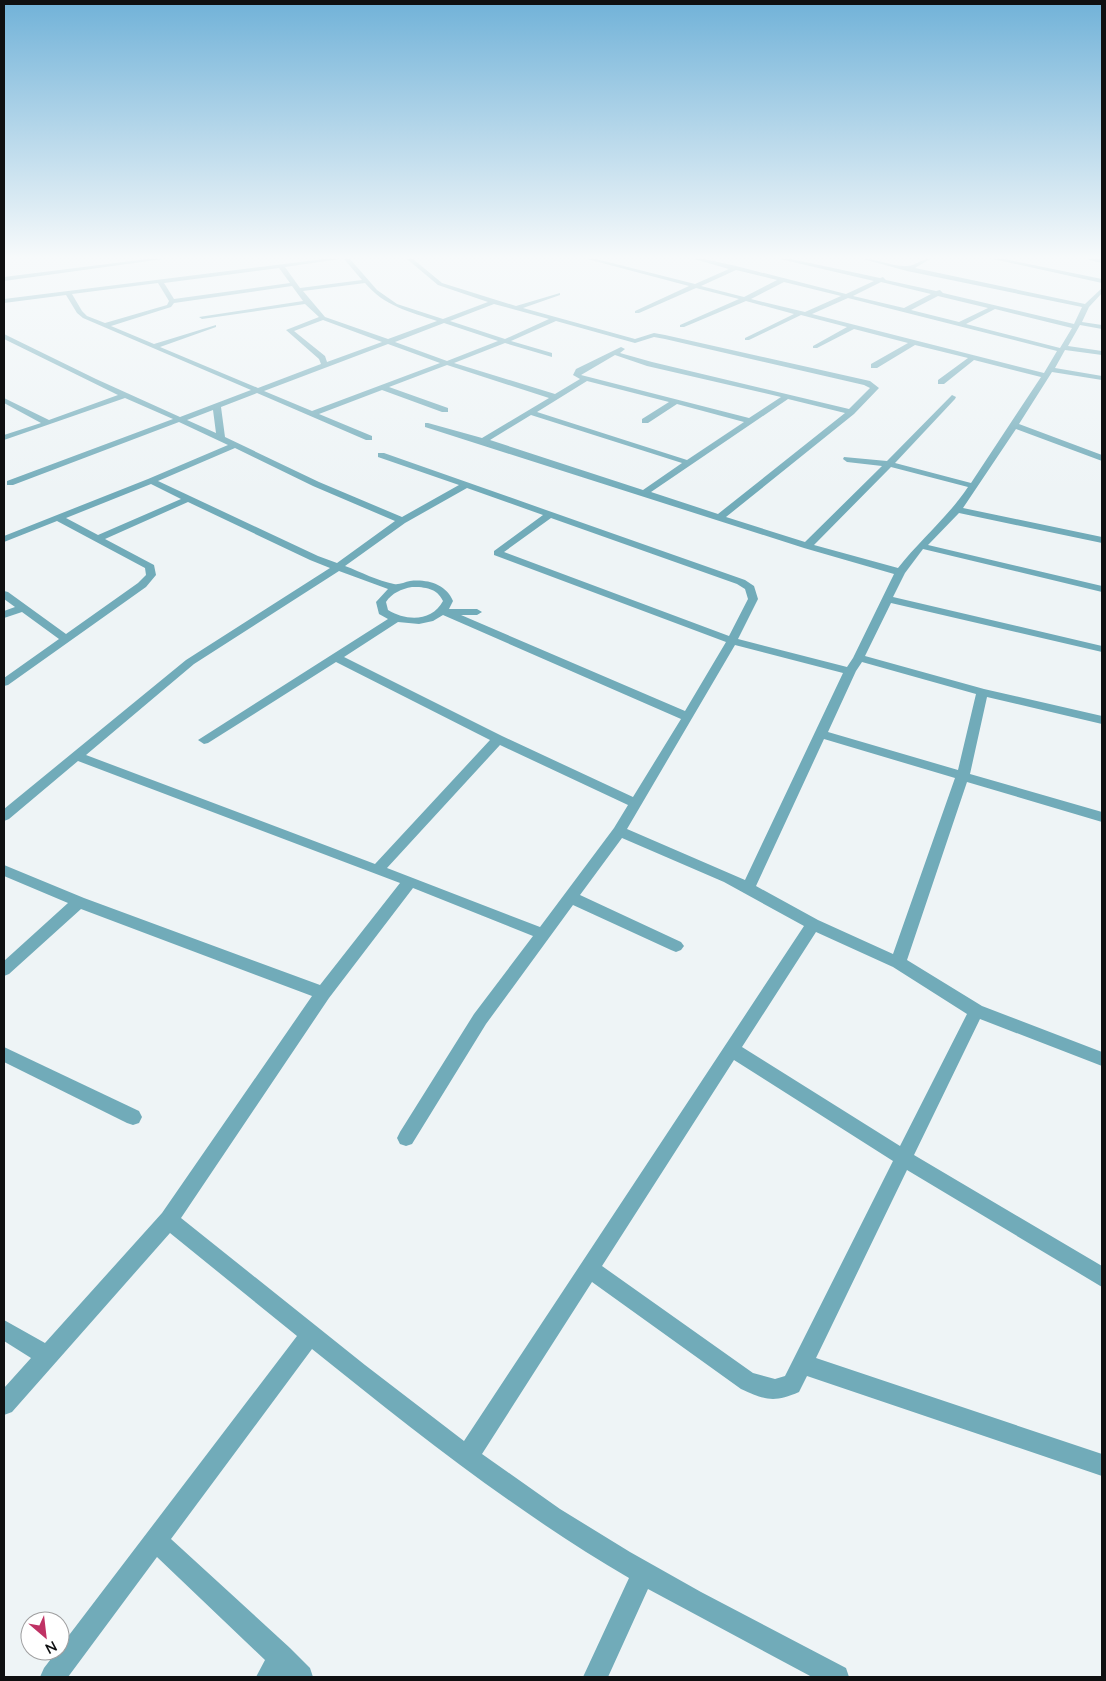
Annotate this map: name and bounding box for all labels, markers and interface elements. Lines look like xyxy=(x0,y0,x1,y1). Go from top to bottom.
north arrow xyxy=(20,1611,70,1661)
text: N xyxy=(43,1638,60,1658)

